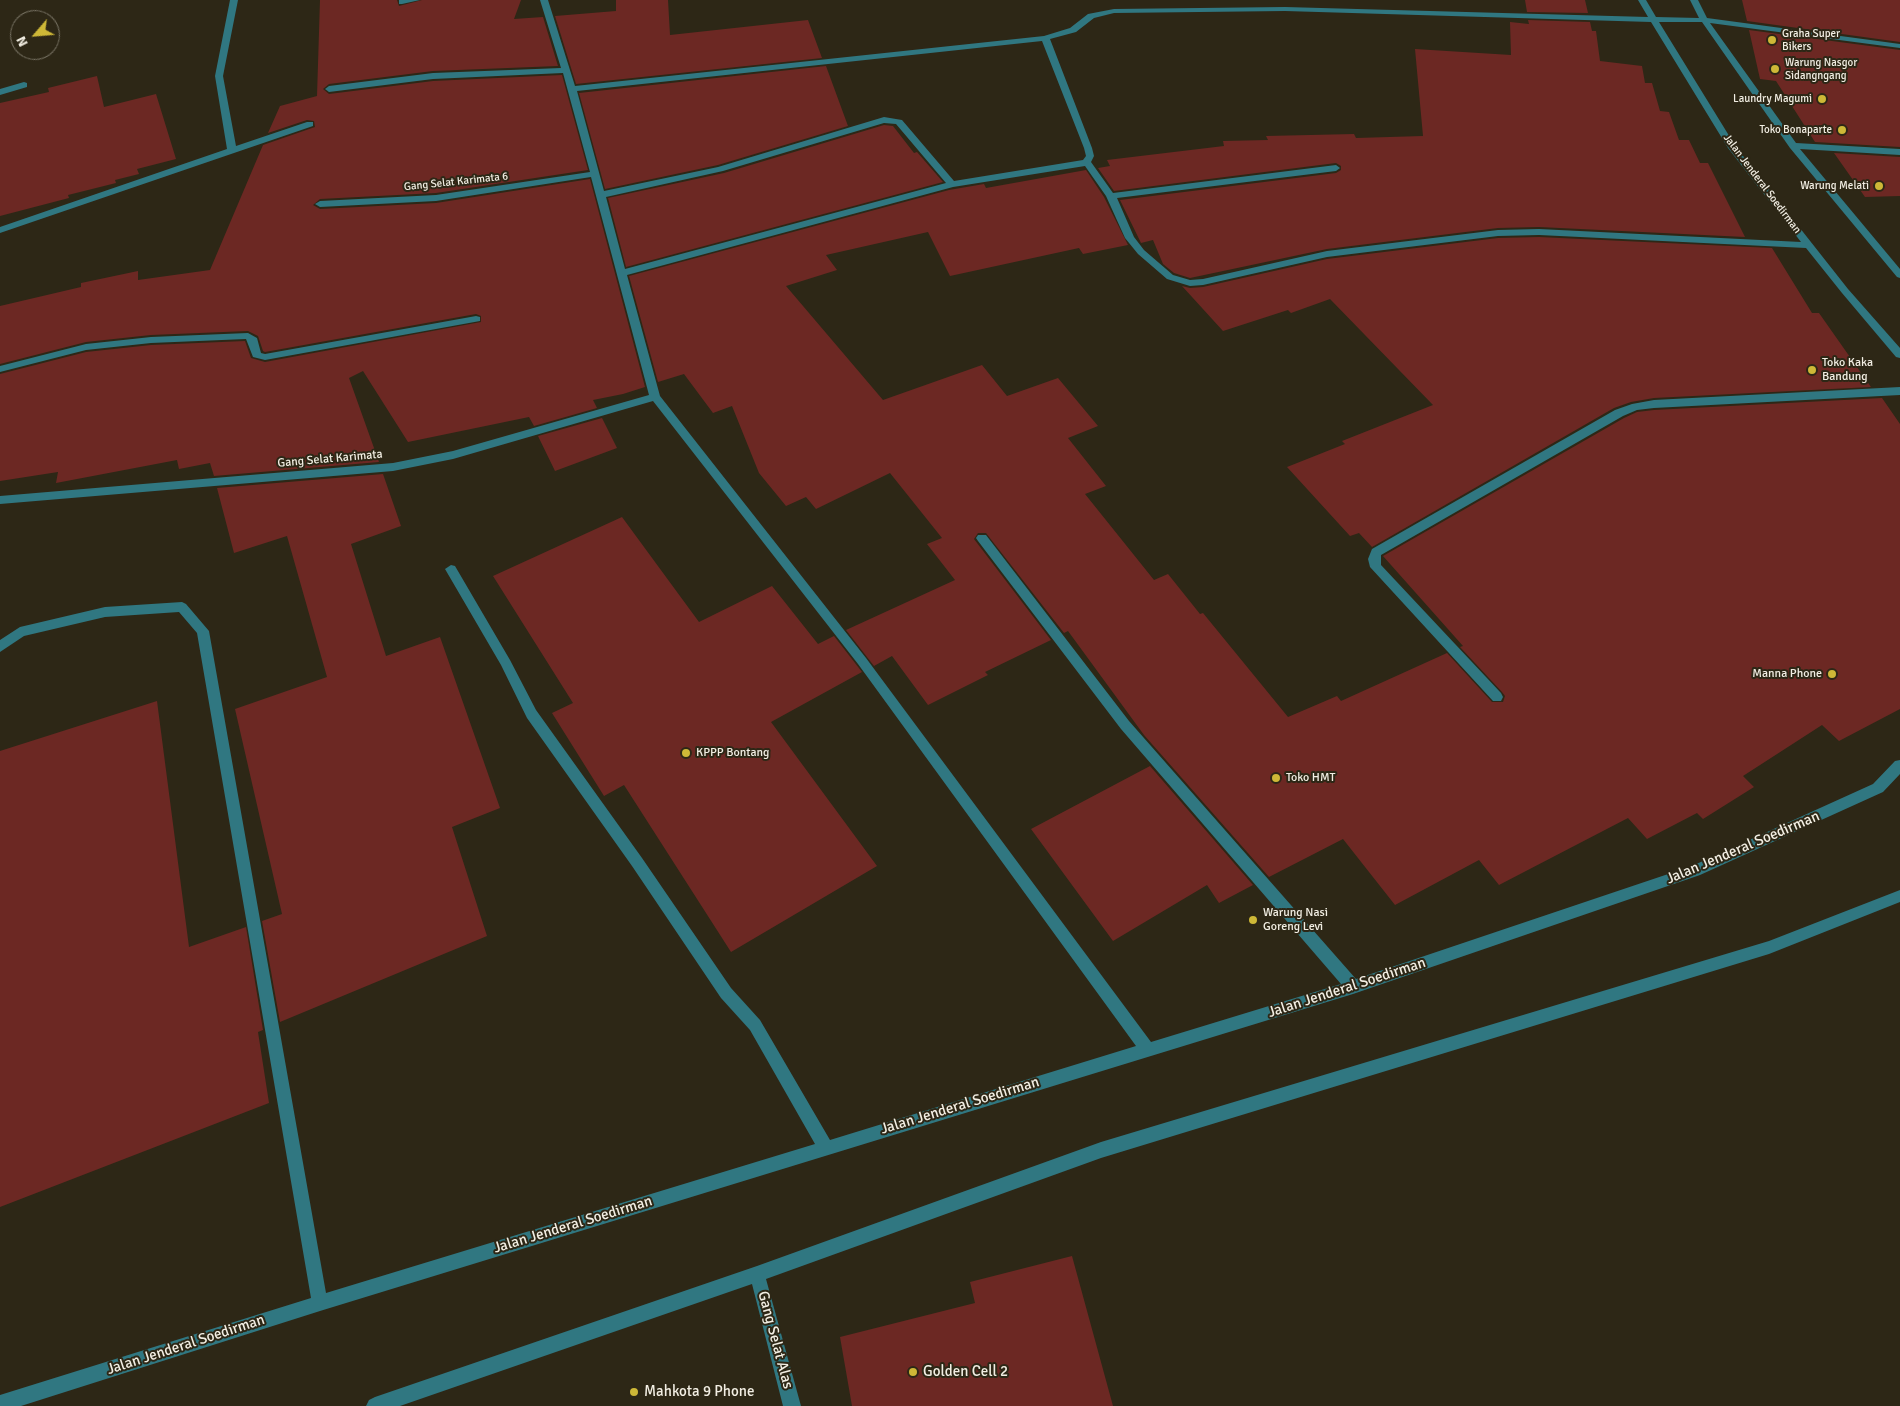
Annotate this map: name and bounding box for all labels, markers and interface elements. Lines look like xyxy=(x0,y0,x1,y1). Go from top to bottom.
north arrow xyxy=(10,10,60,60)
place label: Graha Super Bikers xyxy=(1782,27,1840,53)
text: N xyxy=(12,33,32,50)
marker: Graha Super Bikers xyxy=(1766,34,1778,46)
place label: Warung Nasgor Sidangngang xyxy=(1785,56,1857,82)
marker: Warung Nasgor Sidangngang xyxy=(1769,63,1781,75)
place label: Laundry Magumi xyxy=(1733,92,1812,106)
marker: Laundry Magumi xyxy=(1816,93,1828,105)
place label: Toko Bonaparte xyxy=(1759,123,1832,137)
marker: Toko Bonaparte xyxy=(1836,124,1848,136)
street label: Jalan Jenderal Soedirman xyxy=(1720,132,1804,236)
street label: Gang Selat Karimata 6 xyxy=(403,170,509,194)
place label: Warung Melati xyxy=(1800,179,1869,193)
marker: Warung Melati xyxy=(1873,180,1885,192)
place label: Toko Kaka Bandung xyxy=(1822,356,1873,384)
marker: Toko Kaka Bandung xyxy=(1806,364,1818,376)
street label: Gang Selat Karimata xyxy=(277,447,383,471)
place label: Manna Phone xyxy=(1752,667,1822,681)
marker: Manna Phone xyxy=(1826,668,1838,680)
place label: KPPP Bontang xyxy=(696,746,769,760)
marker: KPPP Bontang xyxy=(680,747,692,759)
place label: Toko HMT xyxy=(1286,771,1335,785)
marker: Toko HMT xyxy=(1270,772,1282,784)
street label: Jalan Jenderal Soedirman xyxy=(1664,807,1822,889)
place label: Warung Nasi Goreng Levi xyxy=(1263,906,1328,934)
marker: Warung Nasi Goreng Levi xyxy=(1247,914,1259,926)
street label: Jalan Jenderal Soedirman xyxy=(1266,954,1428,1022)
street label: Jalan Jenderal Soedirman xyxy=(879,1073,1041,1139)
street label: Jalan Jenderal Soedirman xyxy=(492,1192,654,1258)
street label: Gang Selat Alas xyxy=(753,1289,797,1391)
street label: Jalan Jenderal Soedirman xyxy=(105,1311,267,1379)
place label: Golden Cell 2 xyxy=(923,1363,1008,1381)
marker: Golden Cell 2 xyxy=(907,1366,919,1378)
place label: Mahkota 9 Phone xyxy=(644,1383,755,1401)
marker: Mahkota 9 Phone xyxy=(628,1386,640,1398)

